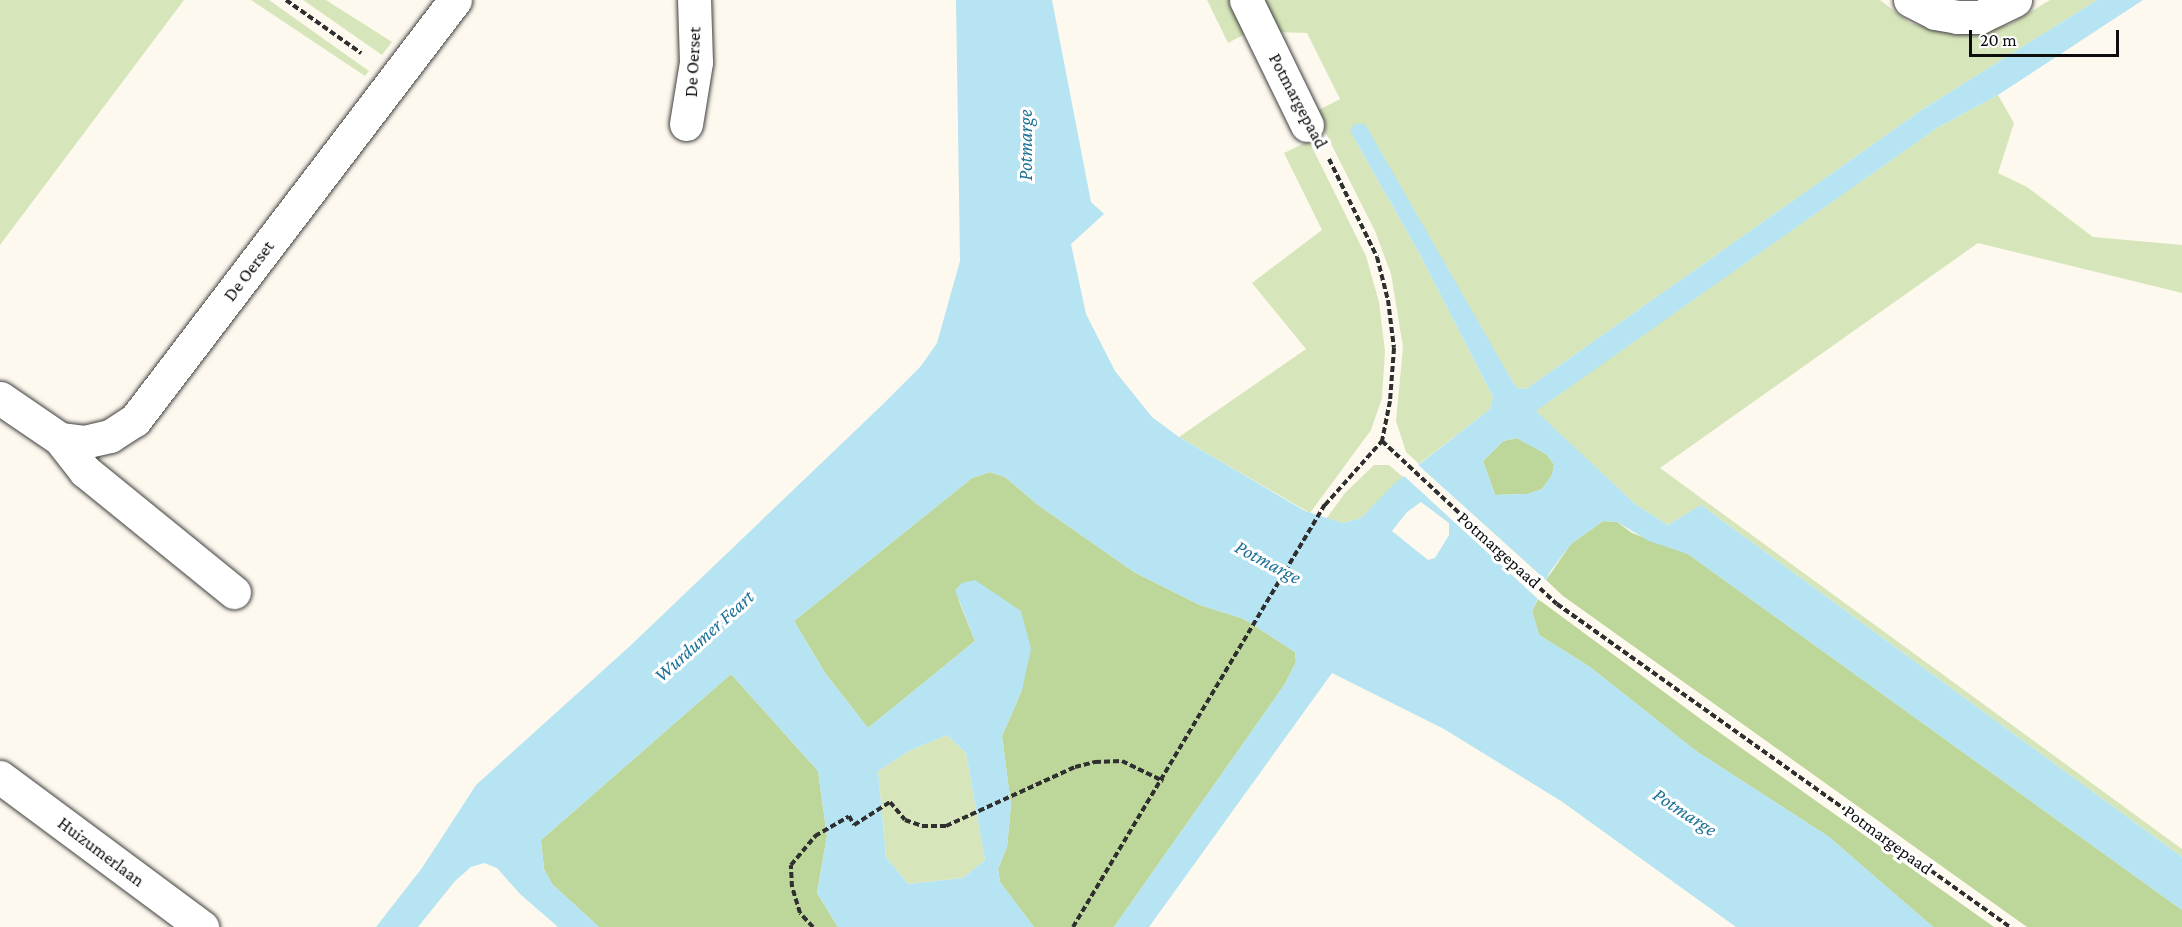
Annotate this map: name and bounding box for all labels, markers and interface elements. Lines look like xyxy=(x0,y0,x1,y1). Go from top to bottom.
scale bar xyxy=(1972,18,2122,56)
street label: De Oerset xyxy=(680,26,706,98)
text: 20 m xyxy=(1980,30,2017,50)
street label: Potmargepaad xyxy=(1264,50,1332,152)
water label: Potmarge xyxy=(1013,109,1037,181)
street label: De Oerset xyxy=(219,236,279,306)
street label: Potmargepaad xyxy=(1453,507,1545,593)
water label: Potmarge xyxy=(1231,535,1305,589)
water label: Wurdumer Feart xyxy=(649,585,759,687)
water label: Potmarge xyxy=(1649,783,1721,841)
street label: Potmargepaad xyxy=(1839,801,1937,879)
street label: Huizumerlaan xyxy=(53,812,149,892)

